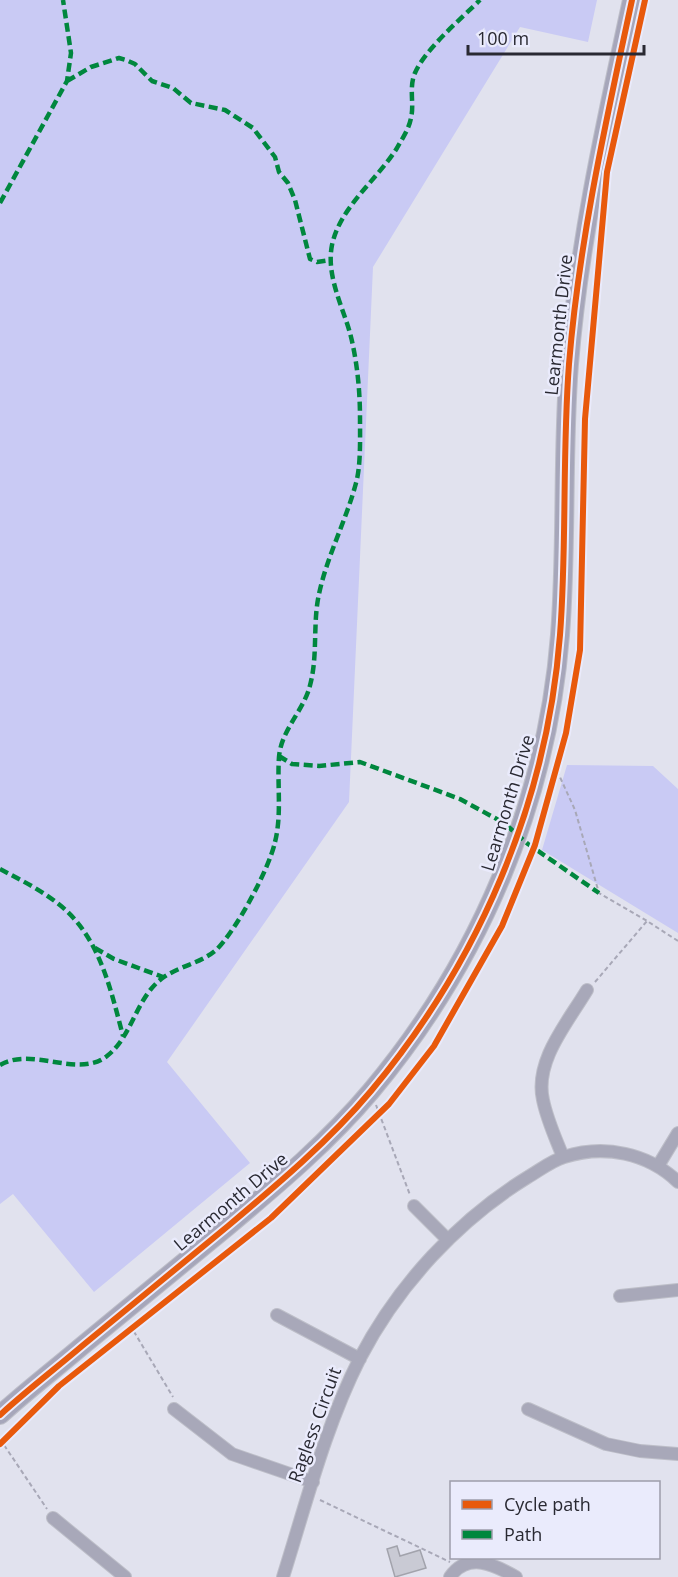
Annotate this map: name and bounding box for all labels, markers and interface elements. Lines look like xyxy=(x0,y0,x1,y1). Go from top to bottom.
scale bar xyxy=(468,18,644,56)
text: 100 m xyxy=(477,26,529,50)
street label: Learmonth Drive xyxy=(539,253,577,397)
street label: Learmonth Drive xyxy=(475,731,539,874)
street label: Learmonth Drive xyxy=(168,1147,292,1256)
street label: Ragless Circuit xyxy=(282,1364,346,1486)
legend xyxy=(450,1481,660,1559)
text: Cycle path xyxy=(504,1492,591,1516)
text: Path xyxy=(504,1522,542,1546)

